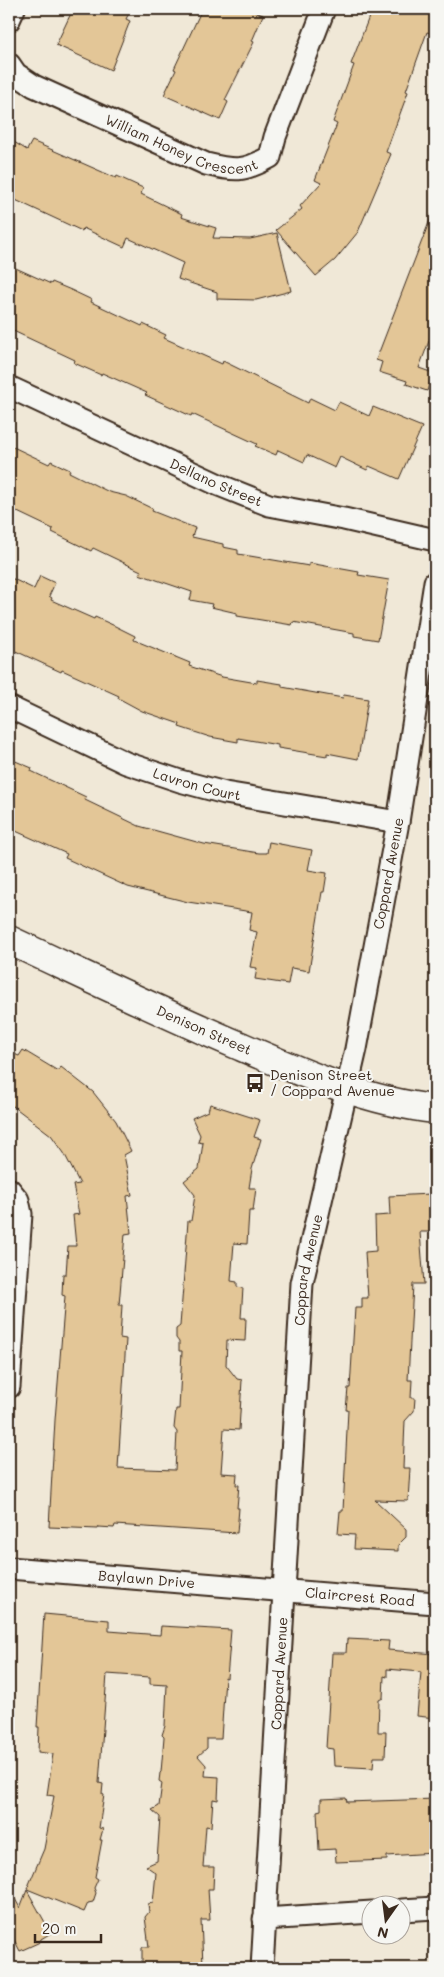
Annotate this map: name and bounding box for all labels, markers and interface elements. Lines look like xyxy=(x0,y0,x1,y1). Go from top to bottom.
street label: William Honey Crescent xyxy=(102,110,260,178)
street label: Dellano Street xyxy=(167,453,265,510)
street label: Lavron Court xyxy=(151,763,242,805)
street label: Coppard Avenue xyxy=(368,816,408,931)
street label: Denison Street xyxy=(154,1000,255,1059)
place label: Denison Street / Coppard Avenue xyxy=(270,1065,395,1100)
bus stop icon: Denison Street / Coppard Avenue xyxy=(244,1072,266,1094)
street label: Coppard Avenue xyxy=(290,1212,327,1326)
street label: Baylawn Drive xyxy=(97,1565,196,1592)
street label: Claircrest Road xyxy=(304,1582,416,1610)
street label: Coppard Avenue xyxy=(266,1616,291,1731)
north arrow xyxy=(362,1894,412,1944)
scale bar xyxy=(35,1912,101,1944)
text: 20 m xyxy=(42,1918,76,1938)
text: N xyxy=(375,1923,390,1944)

